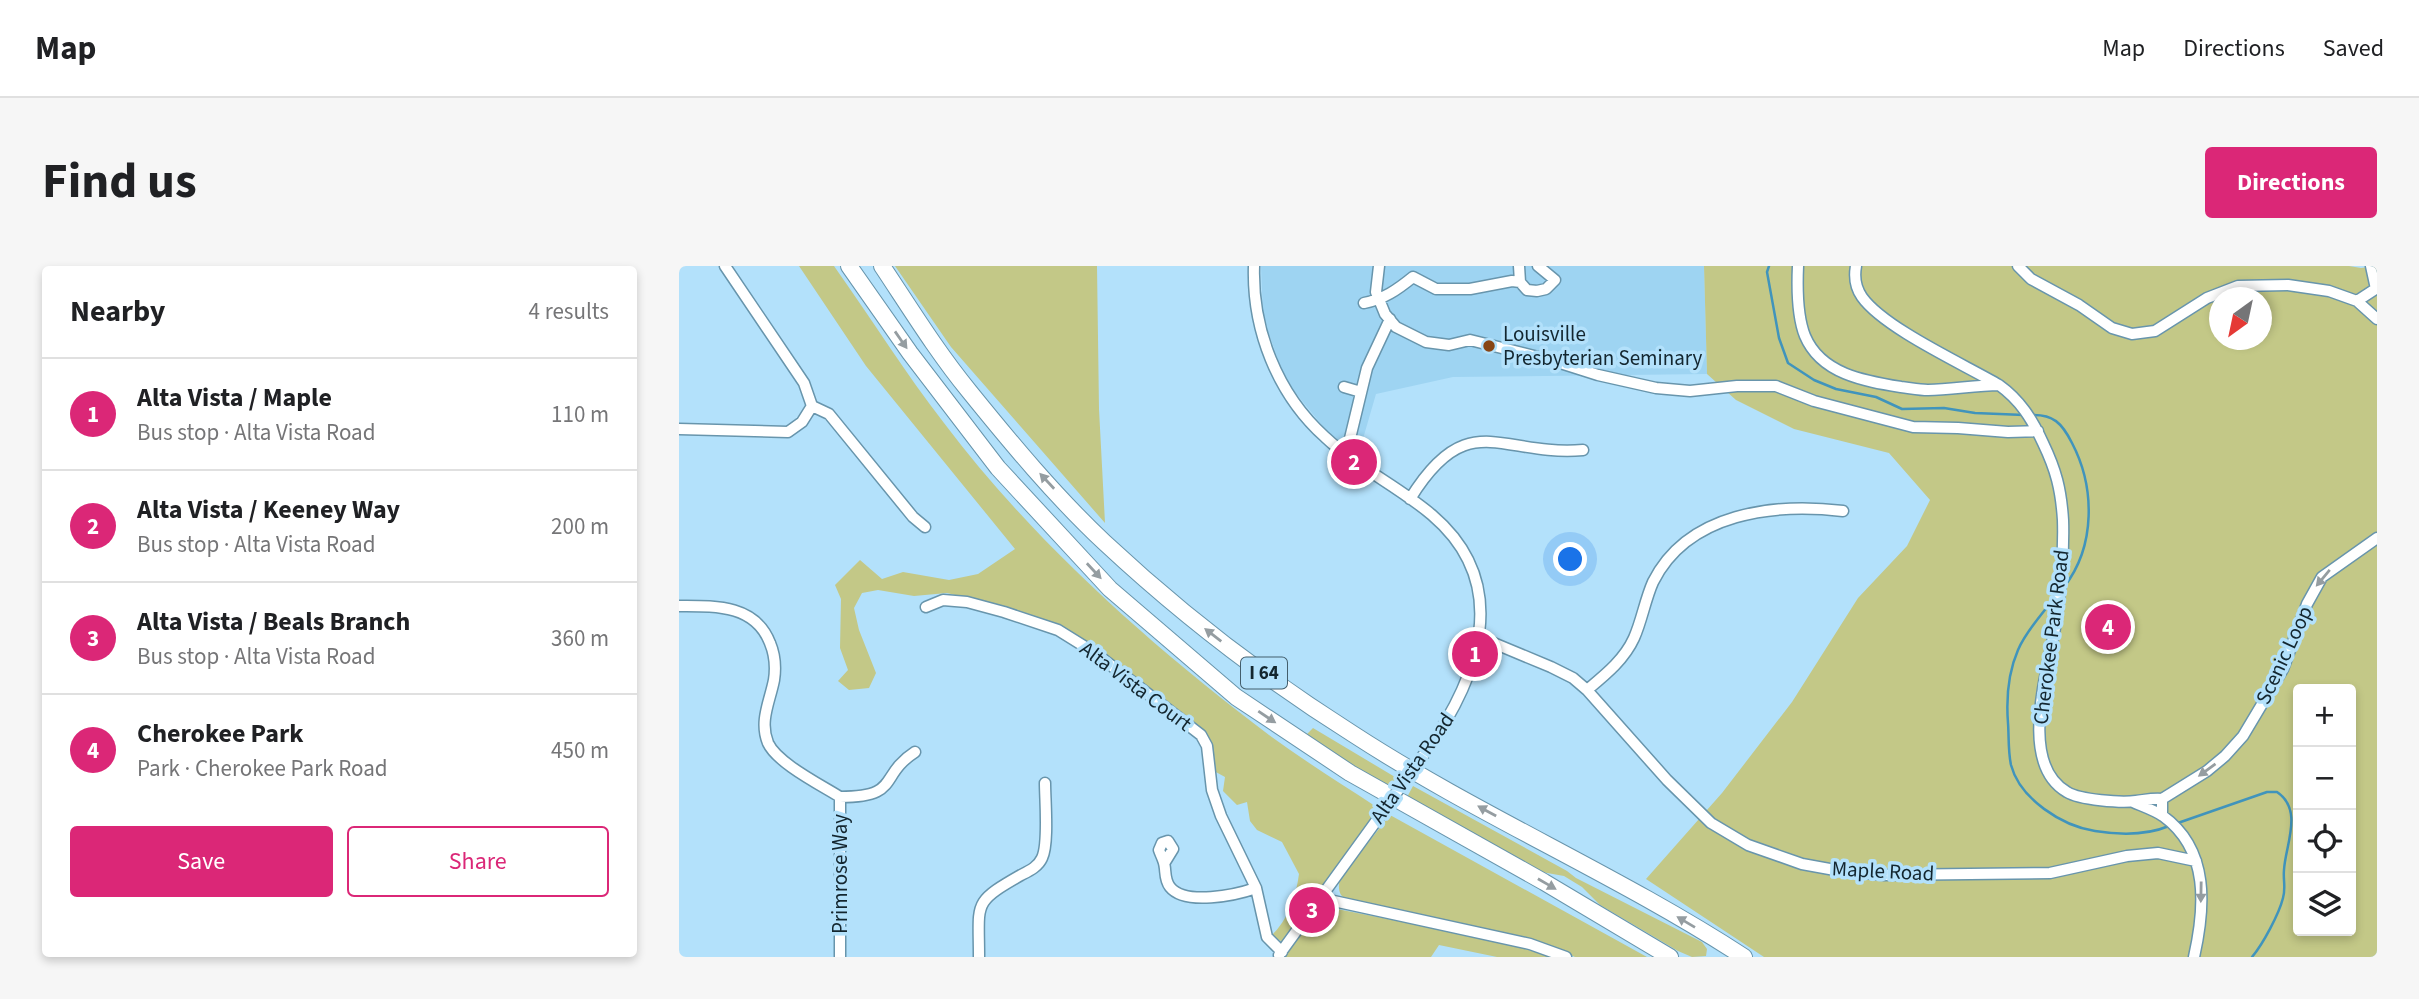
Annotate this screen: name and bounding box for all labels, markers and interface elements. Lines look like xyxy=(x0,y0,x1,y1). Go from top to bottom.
text: Map xyxy=(35,25,96,72)
text: Map xyxy=(2102,31,2145,66)
text: Directions xyxy=(2183,31,2285,66)
text: Saved xyxy=(2323,31,2384,66)
text: Find us xyxy=(42,147,197,217)
button: Directions xyxy=(2205,147,2377,218)
north arrow xyxy=(2209,287,2272,350)
text: Nearby xyxy=(70,290,165,333)
text: 4 results xyxy=(529,295,609,328)
place label: Louisville Presbyterian Seminary xyxy=(1503,319,1703,373)
one-way arrow xyxy=(894,331,908,349)
marker: Louisville Presbyterian Seminary xyxy=(1481,338,1497,354)
text: Alta Vista / Maple xyxy=(137,379,332,416)
text: 1 xyxy=(87,398,99,431)
text: 110 m xyxy=(551,398,609,431)
text: Bus stop · Alta Vista Road xyxy=(137,416,375,449)
pin: 2 xyxy=(1331,436,1377,488)
one-way arrow xyxy=(1039,473,1055,490)
text: Alta Vista / Keeney Way xyxy=(137,491,400,528)
text: 2 xyxy=(87,510,99,543)
text: 200 m xyxy=(551,510,609,543)
text: Bus stop · Alta Vista Road xyxy=(137,528,375,561)
your location xyxy=(1553,542,1587,576)
street label: Cherokee Park Road xyxy=(2025,548,2077,726)
one-way arrow xyxy=(1085,562,1101,579)
one-way arrow xyxy=(2316,570,2331,587)
pin: 4 xyxy=(2085,601,2131,653)
street label: Scenic Loop xyxy=(2248,601,2320,709)
text: Alta Vista / Beals Branch xyxy=(137,603,410,640)
text: 3 xyxy=(87,622,99,655)
text: 360 m xyxy=(551,622,609,655)
one-way arrow xyxy=(1205,628,1223,643)
pin: 1 xyxy=(1452,628,1498,680)
street label: Alta Vista Court xyxy=(1074,634,1198,738)
text: Bus stop · Alta Vista Road xyxy=(137,640,375,673)
road number: I 64 xyxy=(1241,658,1287,688)
map controls xyxy=(2293,684,2356,936)
button: + xyxy=(2293,684,2356,747)
street label: Alta Vista Road xyxy=(1363,707,1461,829)
one-way arrow xyxy=(1257,711,1277,724)
text: Cherokee Park xyxy=(137,715,304,752)
text: 4 xyxy=(87,734,99,767)
text: 450 m xyxy=(551,734,609,767)
button: − xyxy=(2293,747,2356,810)
text: Park · Cherokee Park Road xyxy=(137,752,388,785)
one-way arrow xyxy=(2198,763,2216,777)
one-way arrow xyxy=(1477,805,1497,817)
button: locate xyxy=(2293,810,2356,873)
street label: Primrose Way xyxy=(825,814,855,934)
button: Save xyxy=(70,826,333,897)
button: Share xyxy=(347,826,609,897)
street label: Maple Road xyxy=(1831,853,1935,889)
button: layers xyxy=(2293,873,2356,936)
one-way arrow xyxy=(1537,878,1556,890)
one-way arrow xyxy=(2195,881,2207,903)
pin: 3 xyxy=(1289,884,1335,936)
one-way arrow xyxy=(1676,915,1695,928)

